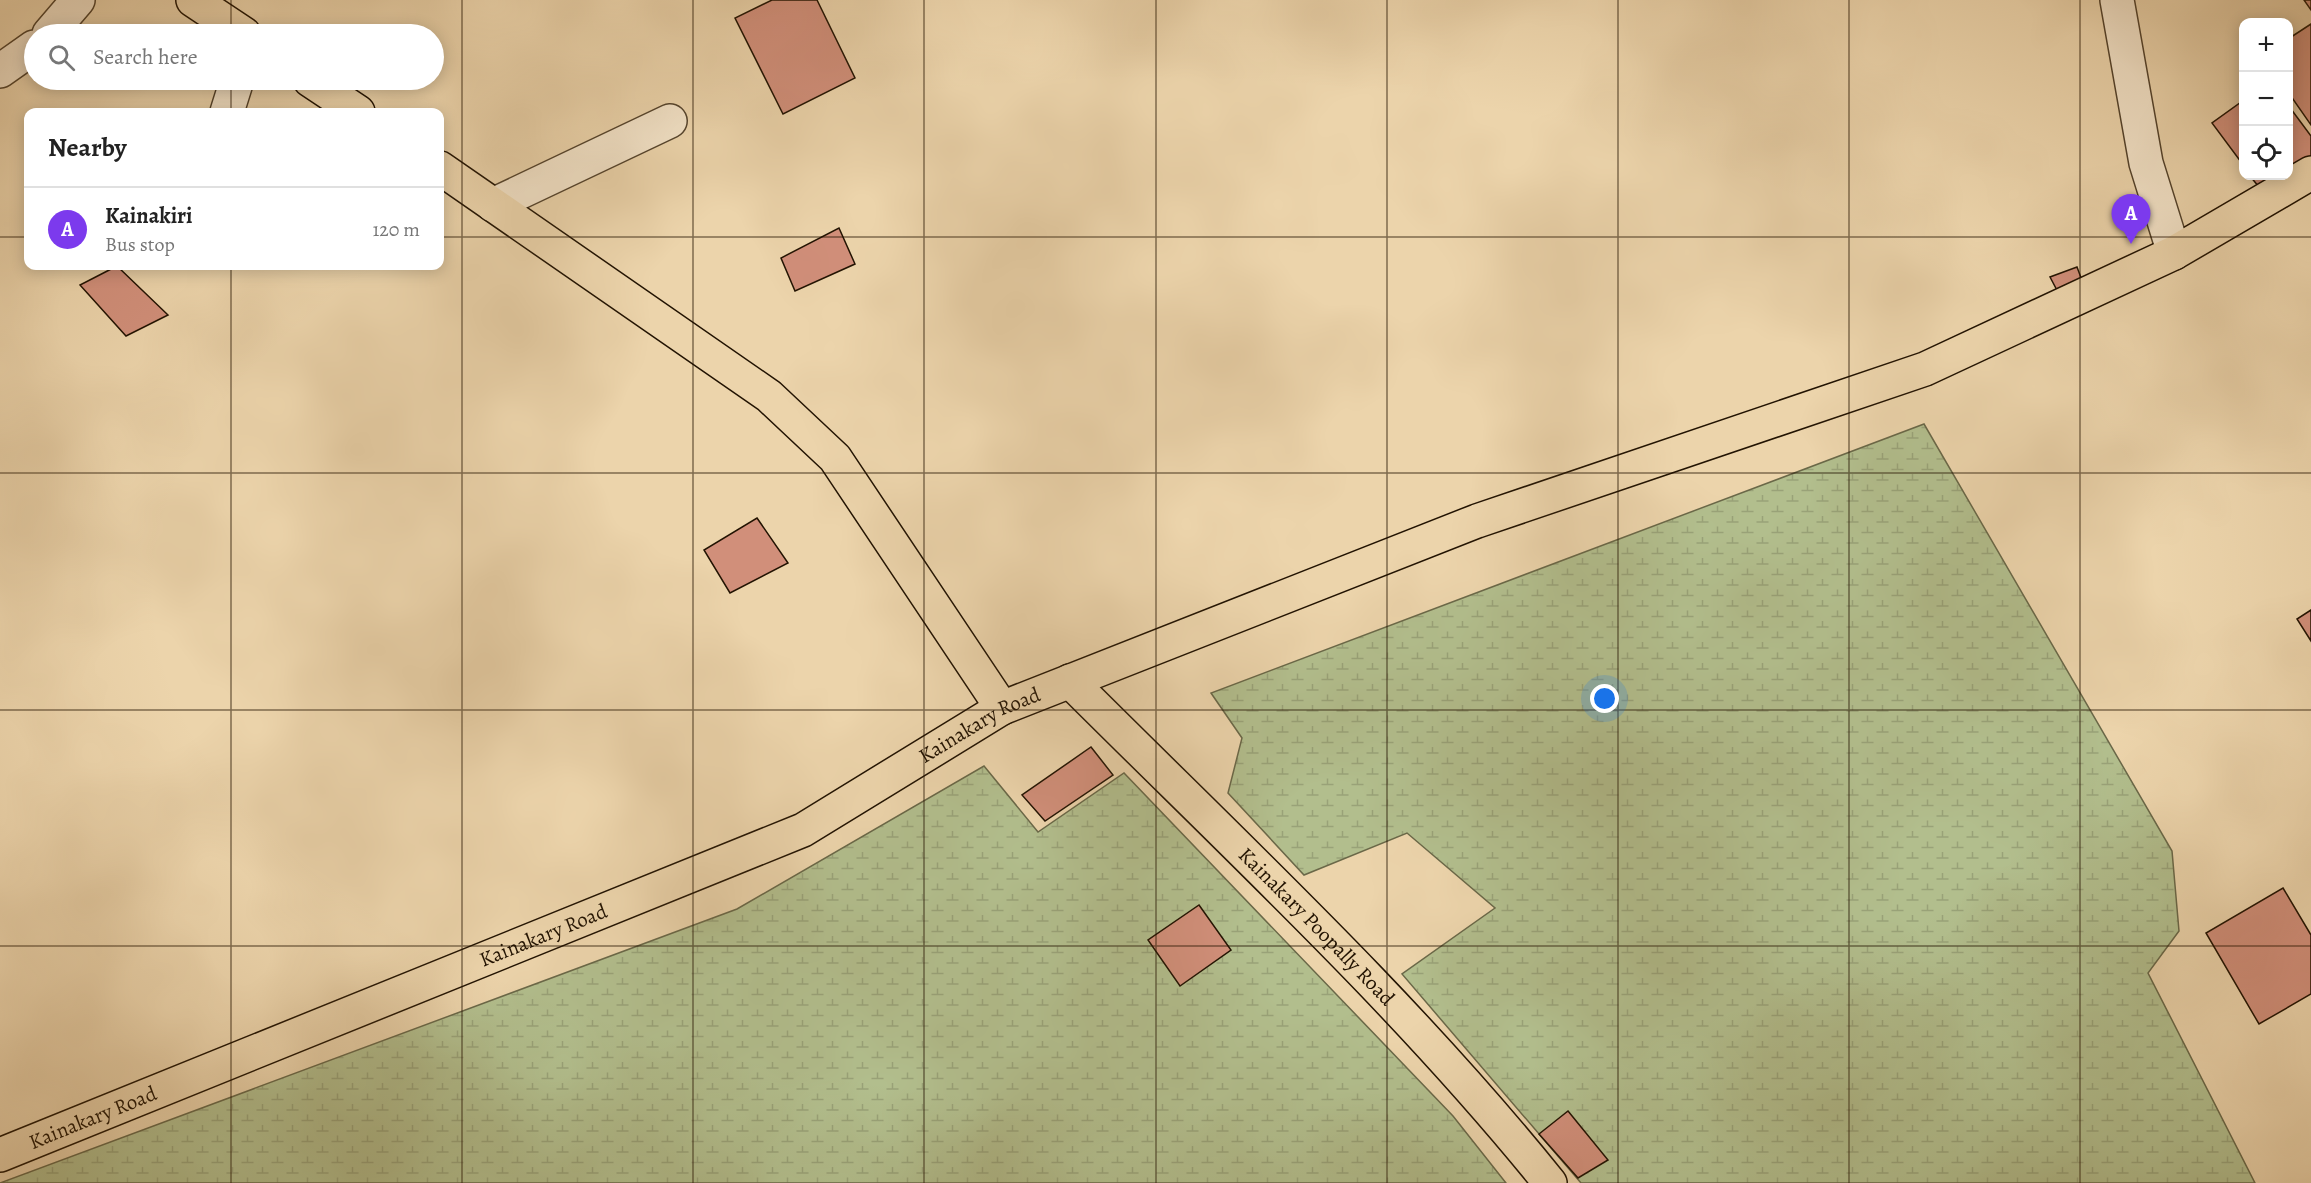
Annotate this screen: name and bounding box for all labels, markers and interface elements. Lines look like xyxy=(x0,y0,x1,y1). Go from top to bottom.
map controls xyxy=(2239,18,2293,180)
button: + xyxy=(2239,18,2293,72)
search box xyxy=(24,24,444,90)
icon: search xyxy=(45,41,78,74)
text: Search here xyxy=(93,42,198,72)
button: − xyxy=(2239,72,2293,126)
button: locate xyxy=(2239,126,2293,180)
text: Nearby xyxy=(48,130,127,165)
pin: A xyxy=(2112,194,2150,244)
text: Kainakiri xyxy=(105,201,193,231)
text: A xyxy=(61,216,74,243)
text: 120 m xyxy=(372,216,420,243)
text: Bus stop xyxy=(105,231,175,258)
street label: Kainakary Road xyxy=(913,680,1045,770)
your location xyxy=(1590,684,1619,713)
street label: Kainakary Poopally Road xyxy=(1232,841,1401,1012)
street label: Kainakary Road xyxy=(475,896,612,974)
street label: Kainakary Road xyxy=(25,1079,161,1156)

